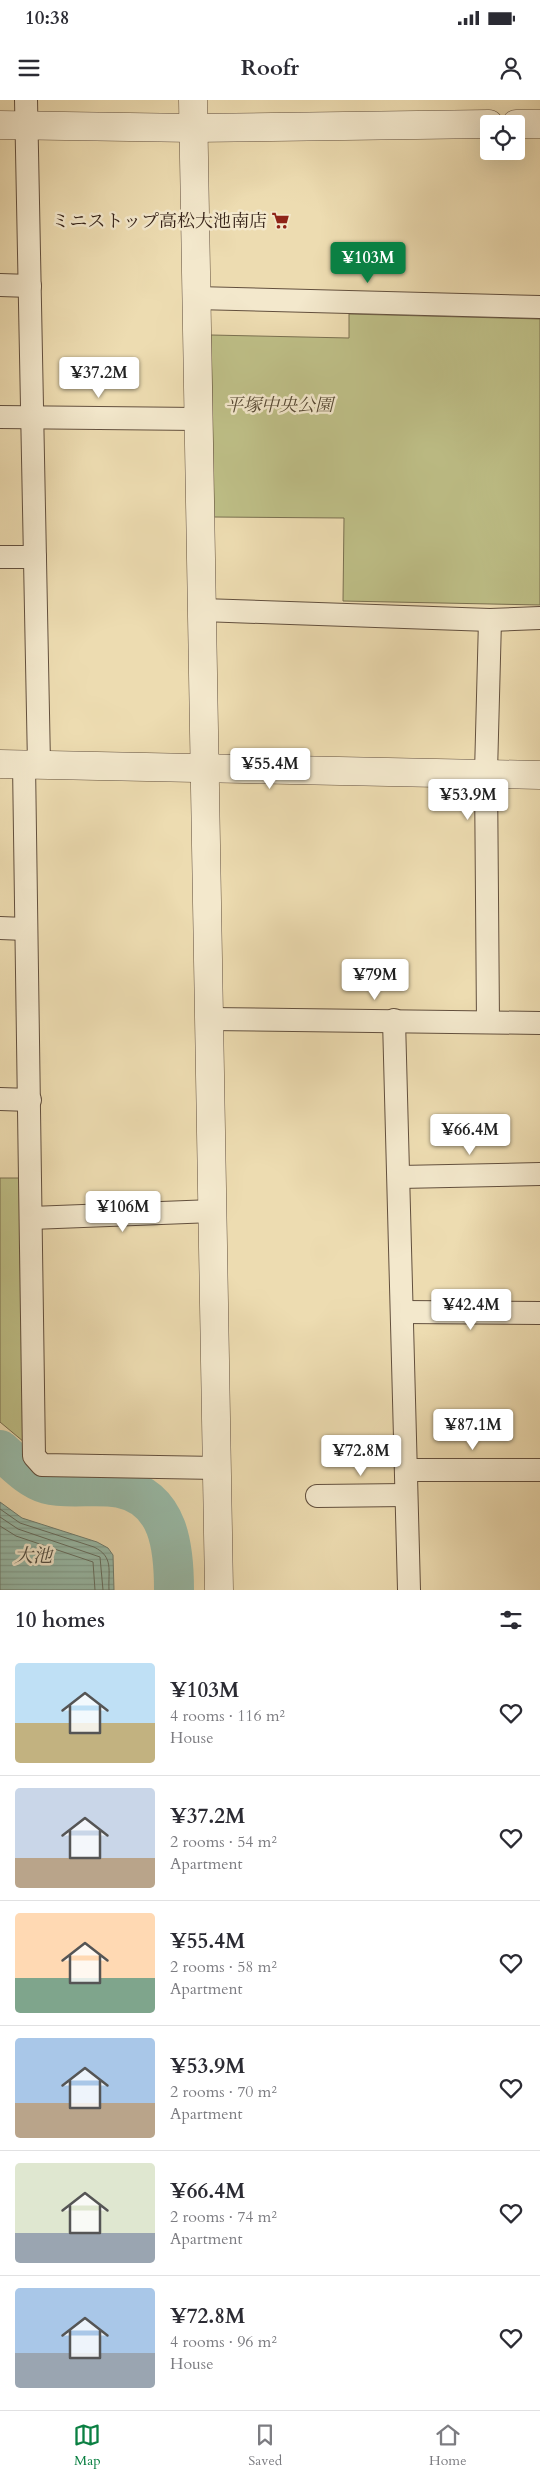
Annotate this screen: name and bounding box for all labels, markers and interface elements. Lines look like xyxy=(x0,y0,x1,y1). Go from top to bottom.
text: 10:38 xyxy=(25,5,69,31)
text: Roofr xyxy=(241,53,299,83)
icon: menu xyxy=(15,54,43,82)
icon: person xyxy=(497,54,525,82)
map controls xyxy=(480,115,525,160)
button: locate xyxy=(480,115,525,160)
place label: ミニストップ高松大池南店 xyxy=(52,209,267,234)
supermarket icon: ミニストップ高松大池南店 xyxy=(271,211,291,231)
pin: ¥103M xyxy=(333,242,403,284)
text: ¥103M xyxy=(342,247,394,269)
pin: ¥37.2M xyxy=(58,356,140,399)
text: ¥37.2M xyxy=(70,362,128,384)
park label: 平塚中央公園 xyxy=(225,393,336,418)
pin: ¥55.4M xyxy=(229,748,311,790)
text: ¥55.4M xyxy=(241,753,299,775)
pin: ¥53.9M xyxy=(427,778,509,821)
text: ¥53.9M xyxy=(439,784,497,806)
pin: ¥79M xyxy=(345,958,405,1001)
text: ¥79M xyxy=(353,964,397,986)
pin: ¥66.4M xyxy=(429,1114,511,1156)
text: ¥66.4M xyxy=(441,1119,499,1141)
pin: ¥106M xyxy=(88,1190,158,1233)
text: ¥106M xyxy=(97,1196,149,1218)
pin: ¥42.4M xyxy=(430,1288,512,1331)
text: ¥42.4M xyxy=(442,1294,500,1316)
pin: ¥87.1M xyxy=(432,1408,514,1451)
text: ¥87.1M xyxy=(444,1414,502,1436)
pin: ¥72.8M xyxy=(320,1434,402,1477)
text: ¥72.8M xyxy=(332,1440,390,1462)
water label: 大池 xyxy=(14,1543,54,1569)
text: 10 homes xyxy=(15,1606,105,1635)
icon: filters xyxy=(497,1606,525,1634)
text: ¥103M xyxy=(170,1676,239,1705)
icon: home xyxy=(55,1683,115,1743)
icon: heart xyxy=(497,1699,525,1727)
text: 4 rooms · 116 m² xyxy=(170,1705,285,1727)
text: House xyxy=(170,1727,213,1749)
text: ¥37.2M xyxy=(170,1802,246,1831)
icon: home xyxy=(55,1808,115,1868)
icon: heart xyxy=(497,1824,525,1852)
text: 2 rooms · 54 m² xyxy=(170,1831,277,1853)
text: Apartment xyxy=(170,1853,243,1875)
text: ¥55.4M xyxy=(170,1927,246,1956)
icon: home xyxy=(55,1933,115,1993)
icon: heart xyxy=(497,1949,525,1977)
text: 2 rooms · 58 m² xyxy=(170,1956,277,1978)
text: Apartment xyxy=(170,1978,243,2000)
text: ¥53.9M xyxy=(170,2052,246,2081)
icon: home xyxy=(55,2058,115,2118)
icon: heart xyxy=(497,2074,525,2102)
text: 2 rooms · 70 m² xyxy=(170,2081,277,2103)
text: Apartment xyxy=(170,2103,243,2125)
text: ¥66.4M xyxy=(170,2177,246,2206)
icon: home xyxy=(55,2183,115,2243)
icon: heart xyxy=(497,2199,525,2227)
text: 2 rooms · 74 m² xyxy=(170,2206,277,2228)
text: Apartment xyxy=(170,2228,243,2250)
text: ¥72.8M xyxy=(170,2302,246,2331)
icon: home xyxy=(55,2308,115,2368)
icon: heart xyxy=(497,2324,525,2352)
text: 4 rooms · 96 m² xyxy=(170,2331,277,2353)
text: House xyxy=(170,2353,213,2375)
tab: Map xyxy=(73,2421,101,2470)
tab: Saved xyxy=(248,2421,282,2470)
tab: Home xyxy=(429,2421,467,2470)

